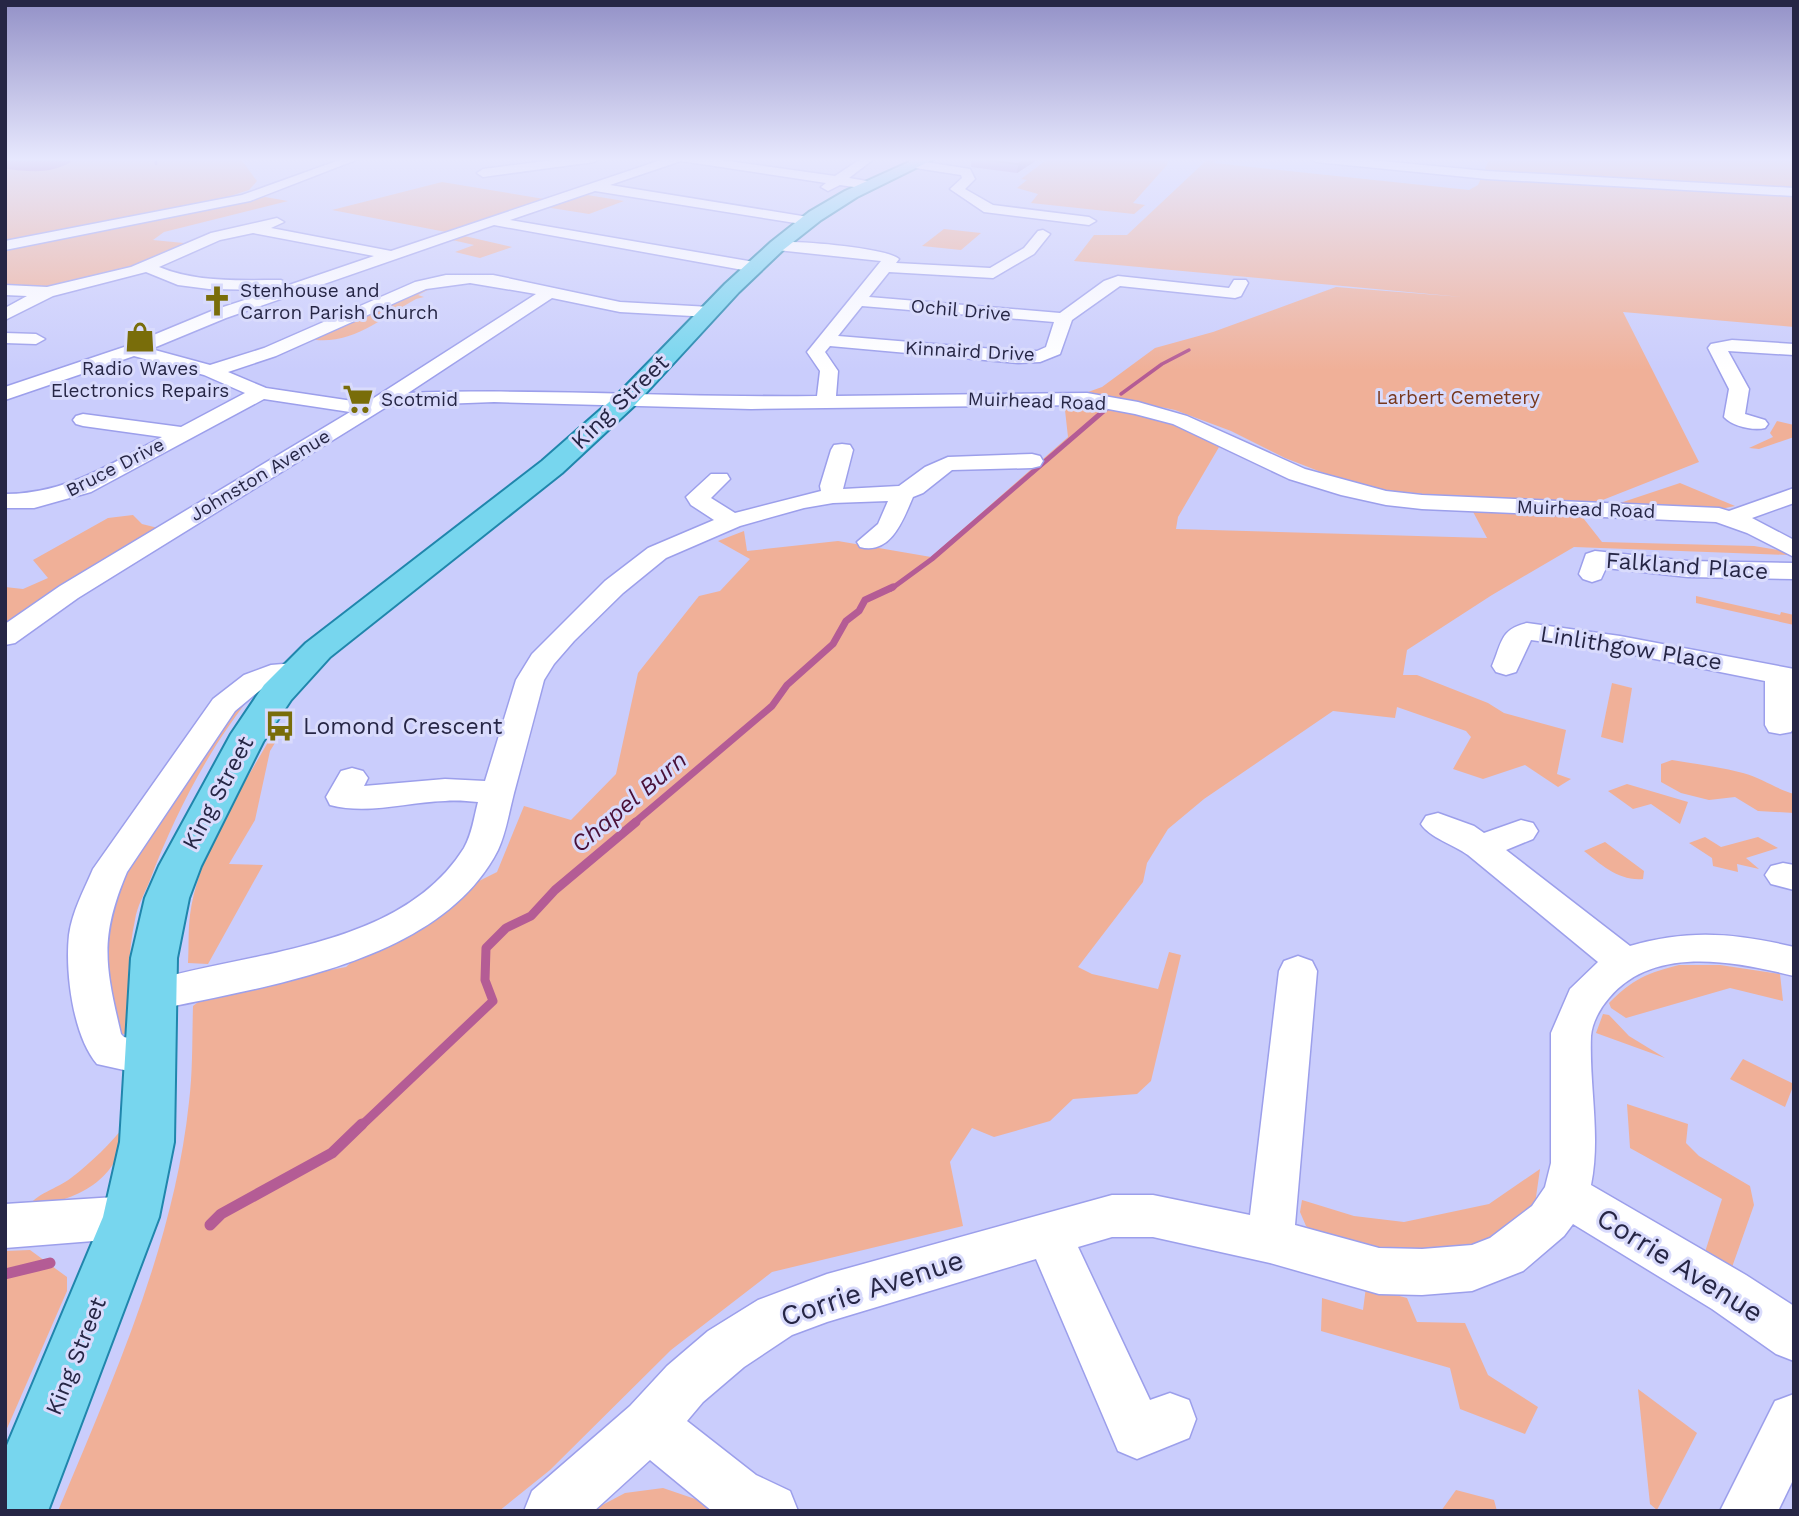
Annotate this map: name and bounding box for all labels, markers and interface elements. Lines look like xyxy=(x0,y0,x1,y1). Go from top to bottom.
place label: Stenhouse and Carron Parish Church xyxy=(240,279,438,324)
church icon: Stenhouse and Carron Parish Church xyxy=(200,284,234,318)
street label: Ochil Drive xyxy=(910,294,1012,326)
shop icon: Radio Waves Electronics Repairs xyxy=(123,320,157,354)
street label: Kinnaird Drive xyxy=(905,336,1035,366)
street label: King Street xyxy=(566,349,675,455)
place label: Radio Waves Electronics Repairs xyxy=(51,357,229,402)
supermarket icon: Scotmid xyxy=(341,382,375,416)
park label: Larbert Cemetery xyxy=(1376,386,1540,409)
street label: Muirhead Road xyxy=(967,387,1107,415)
place label: Scotmid xyxy=(381,388,458,411)
street label: Johnston Avenue xyxy=(186,424,334,526)
street label: Bruce Drive xyxy=(62,432,168,502)
street label: Muirhead Road xyxy=(1516,495,1656,523)
street label: Falkland Place xyxy=(1605,547,1769,585)
street label: Linlithgow Place xyxy=(1538,620,1724,676)
bus stop icon: Lomond Crescent xyxy=(263,709,297,743)
place label: Lomond Crescent xyxy=(303,713,503,740)
street label: King Street xyxy=(177,731,259,854)
water label: Chapel Burn xyxy=(566,746,692,858)
street label: Corrie Avenue xyxy=(1591,1201,1769,1329)
street label: Corrie Avenue xyxy=(777,1243,967,1333)
street label: King Street xyxy=(40,1293,112,1419)

